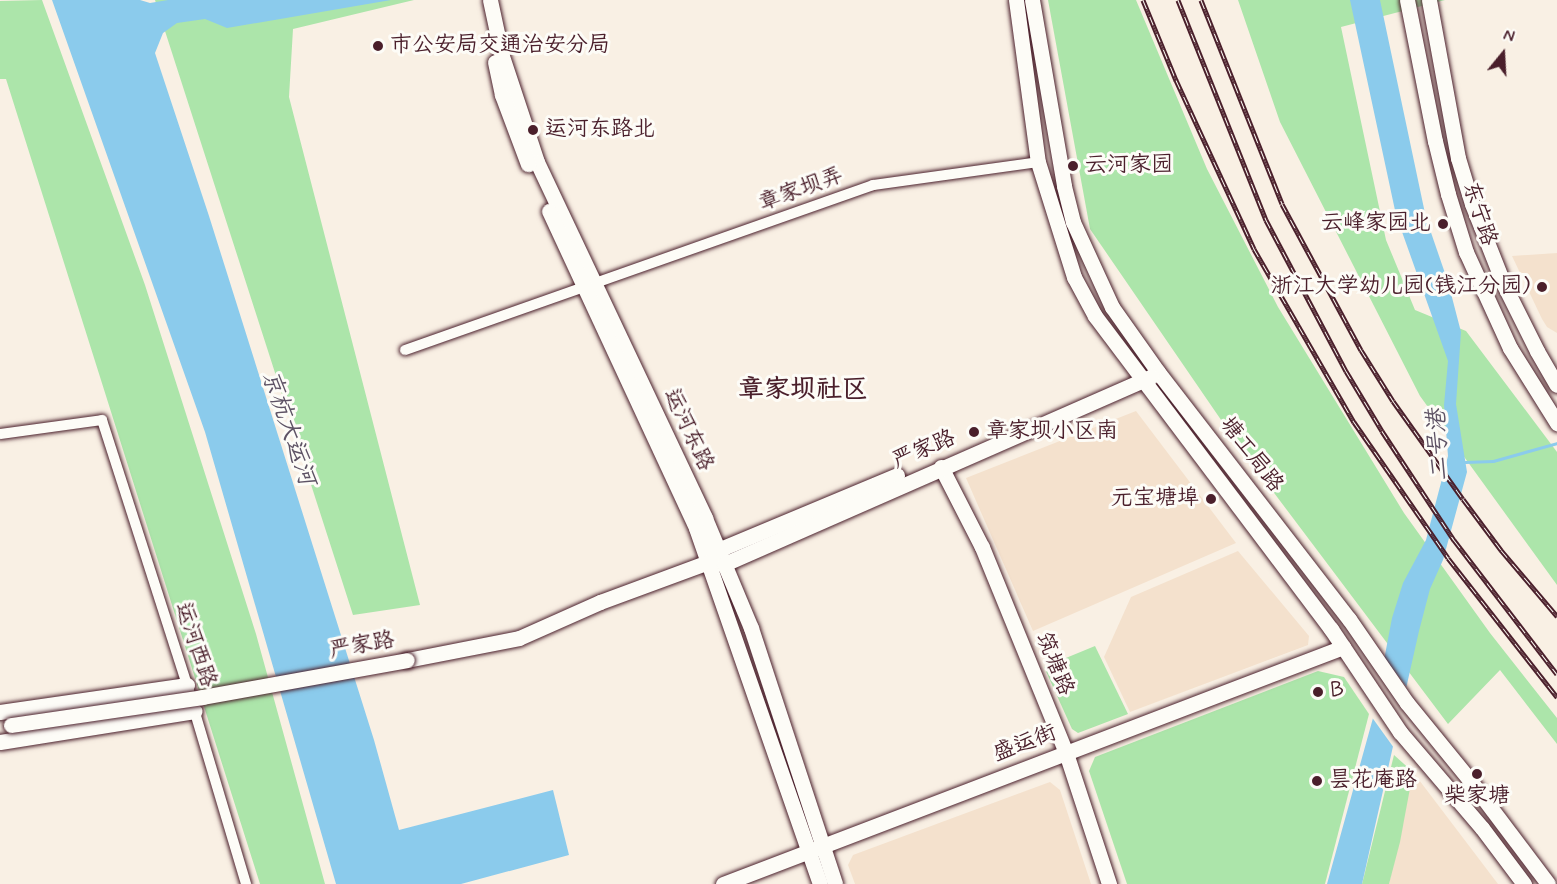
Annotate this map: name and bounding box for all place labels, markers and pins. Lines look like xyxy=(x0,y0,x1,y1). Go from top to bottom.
place label: 市公安局交通治安分局 xyxy=(390,33,610,59)
marker: 市公安局交通治安分局 xyxy=(371,39,385,53)
place label: 运河东路北 xyxy=(545,117,655,143)
marker: 运河东路北 xyxy=(526,123,540,137)
place label: 云河家园 xyxy=(1085,153,1173,179)
marker: 云河家园 xyxy=(1066,159,1080,173)
place label: 云峰家园北 xyxy=(1321,211,1431,237)
marker: 云峰家园北 xyxy=(1436,217,1450,231)
place label: 浙江大学幼儿园(钱江分园) xyxy=(1271,274,1530,300)
marker: 浙江大学幼儿园(钱江分园) xyxy=(1535,280,1549,294)
place label: 章家坝小区南 xyxy=(986,419,1118,445)
marker: 章家坝小区南 xyxy=(967,425,981,439)
place label: 元宝塘埠 xyxy=(1111,486,1199,512)
marker: 元宝塘埠 xyxy=(1204,492,1218,506)
place label: B xyxy=(1330,679,1344,705)
marker: B xyxy=(1311,685,1325,699)
marker: 柴家塘 xyxy=(1470,767,1484,781)
place label: 昙花庵路 xyxy=(1329,768,1417,794)
marker: 昙花庵路 xyxy=(1310,774,1324,788)
place label: 柴家塘 xyxy=(1444,784,1510,810)

